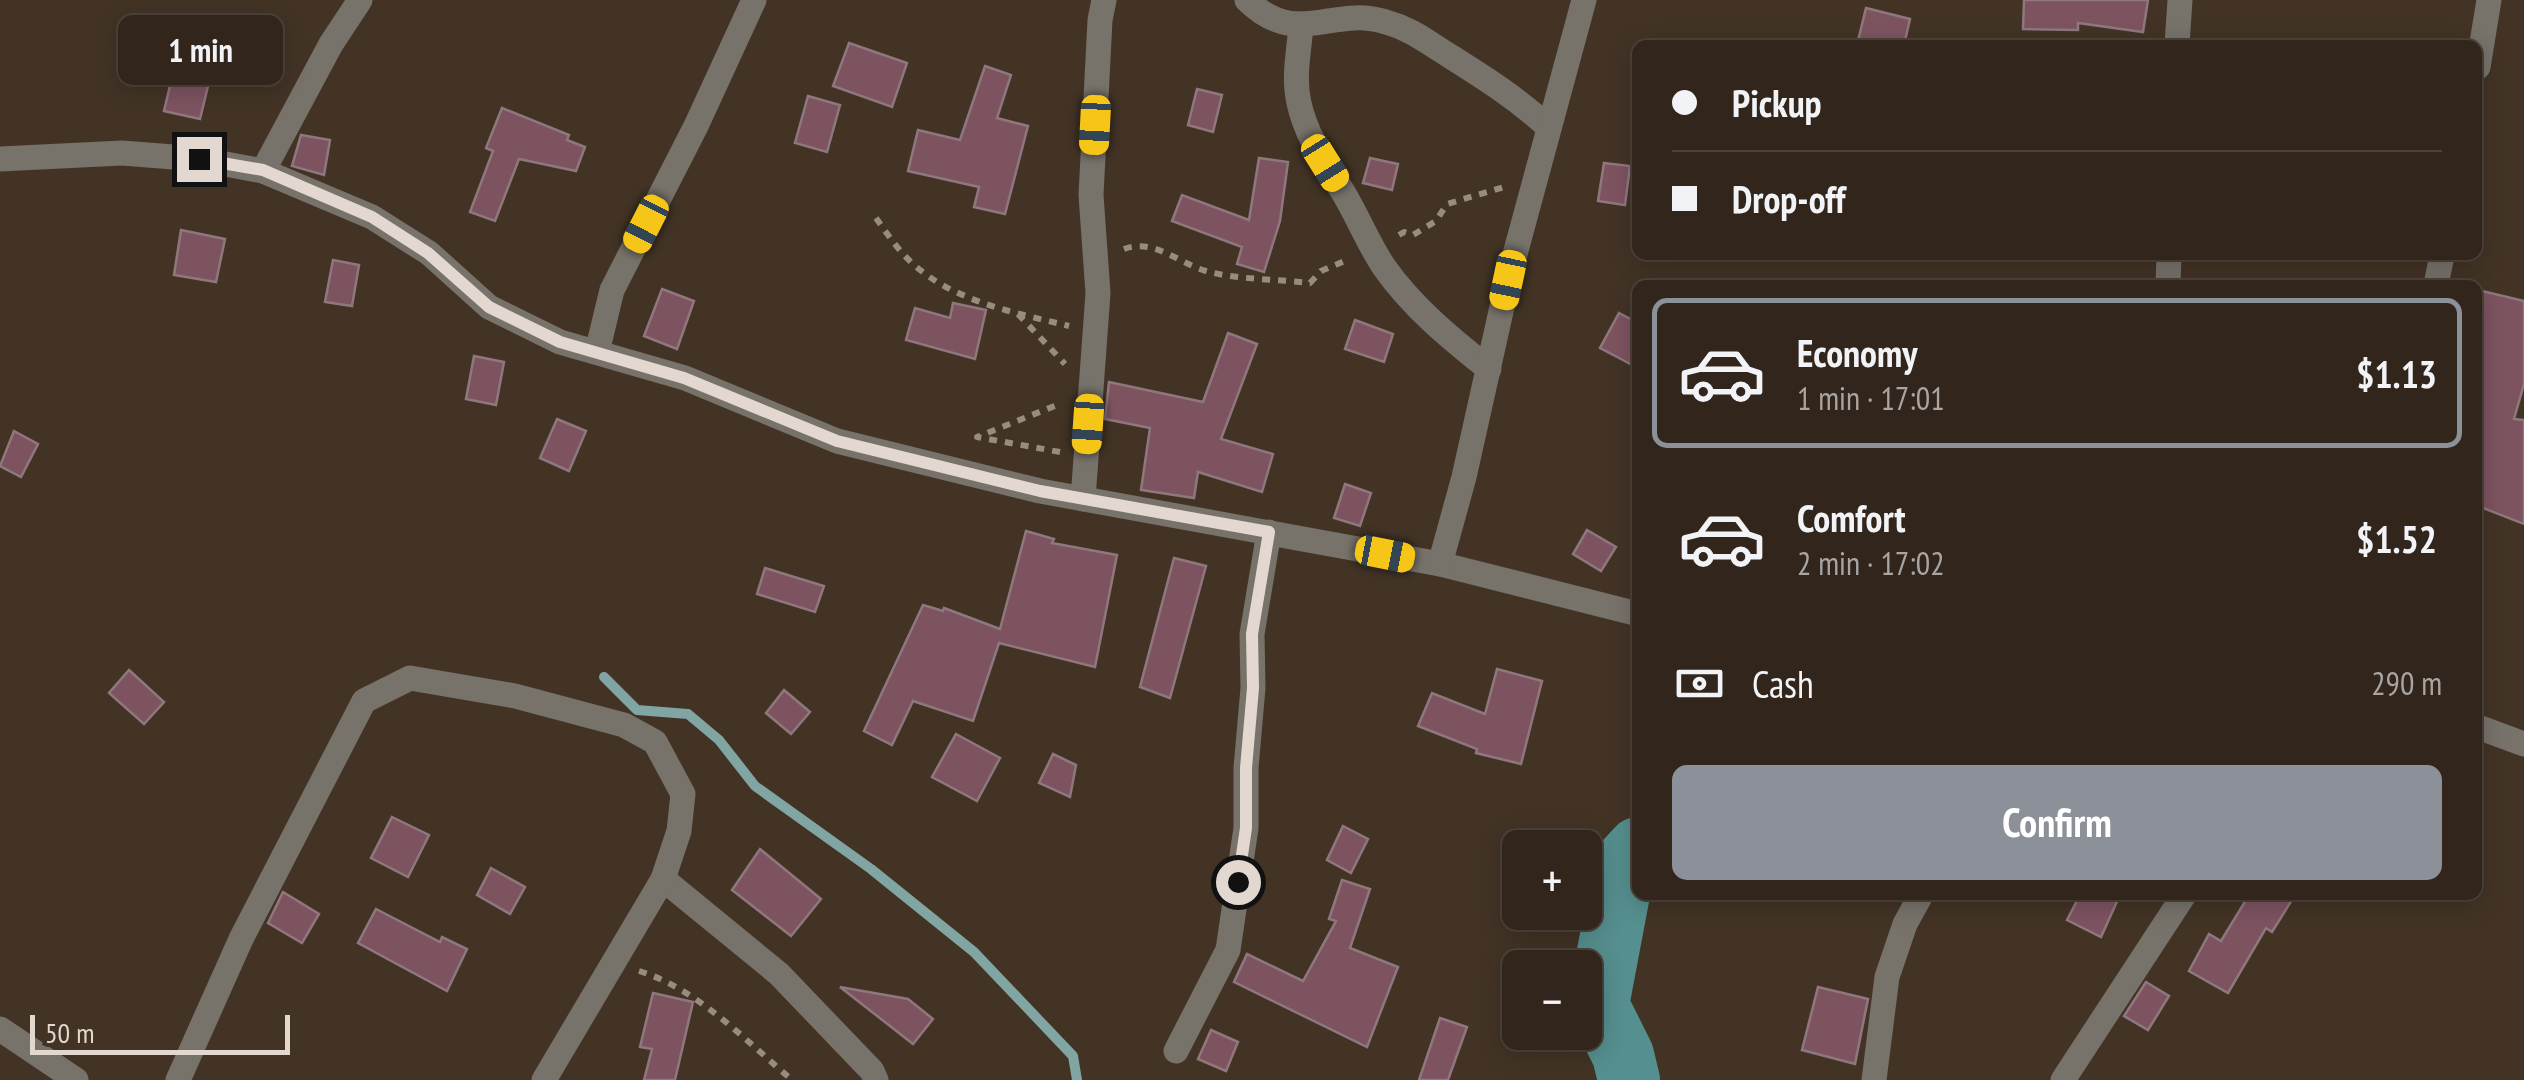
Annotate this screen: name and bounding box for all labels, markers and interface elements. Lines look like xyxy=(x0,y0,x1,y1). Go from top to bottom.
callout: 1 min xyxy=(116,14,282,84)
text: 1 min xyxy=(168,29,233,71)
text: Pickup xyxy=(1732,78,1822,127)
car xyxy=(1078,94,1112,156)
car xyxy=(1296,130,1354,196)
route end xyxy=(177,137,222,182)
text: Drop-off xyxy=(1732,174,1846,223)
car xyxy=(619,190,673,258)
car xyxy=(1487,248,1529,312)
icon: car xyxy=(1677,328,1767,418)
text: Economy xyxy=(1797,328,1917,377)
text: $1.13 xyxy=(2356,349,2437,398)
text: 1 min · 17:01 xyxy=(1797,377,1945,419)
car xyxy=(1071,393,1105,455)
icon: car xyxy=(1677,493,1767,583)
text: Comfort xyxy=(1797,493,1906,542)
text: $1.52 xyxy=(2356,514,2437,563)
car xyxy=(1353,534,1417,574)
text: 2 min · 17:02 xyxy=(1797,542,1945,584)
icon: cash xyxy=(1672,656,1727,711)
text: Cash xyxy=(1752,659,1814,708)
text: 290 m xyxy=(2371,662,2442,704)
button: Confirm xyxy=(1672,765,2442,880)
map controls xyxy=(1502,830,1602,1050)
button: + xyxy=(1502,830,1602,930)
route start xyxy=(1216,860,1261,905)
button: − xyxy=(1502,950,1602,1050)
scale bar xyxy=(30,1010,290,1054)
text: 50 m xyxy=(45,1014,94,1051)

